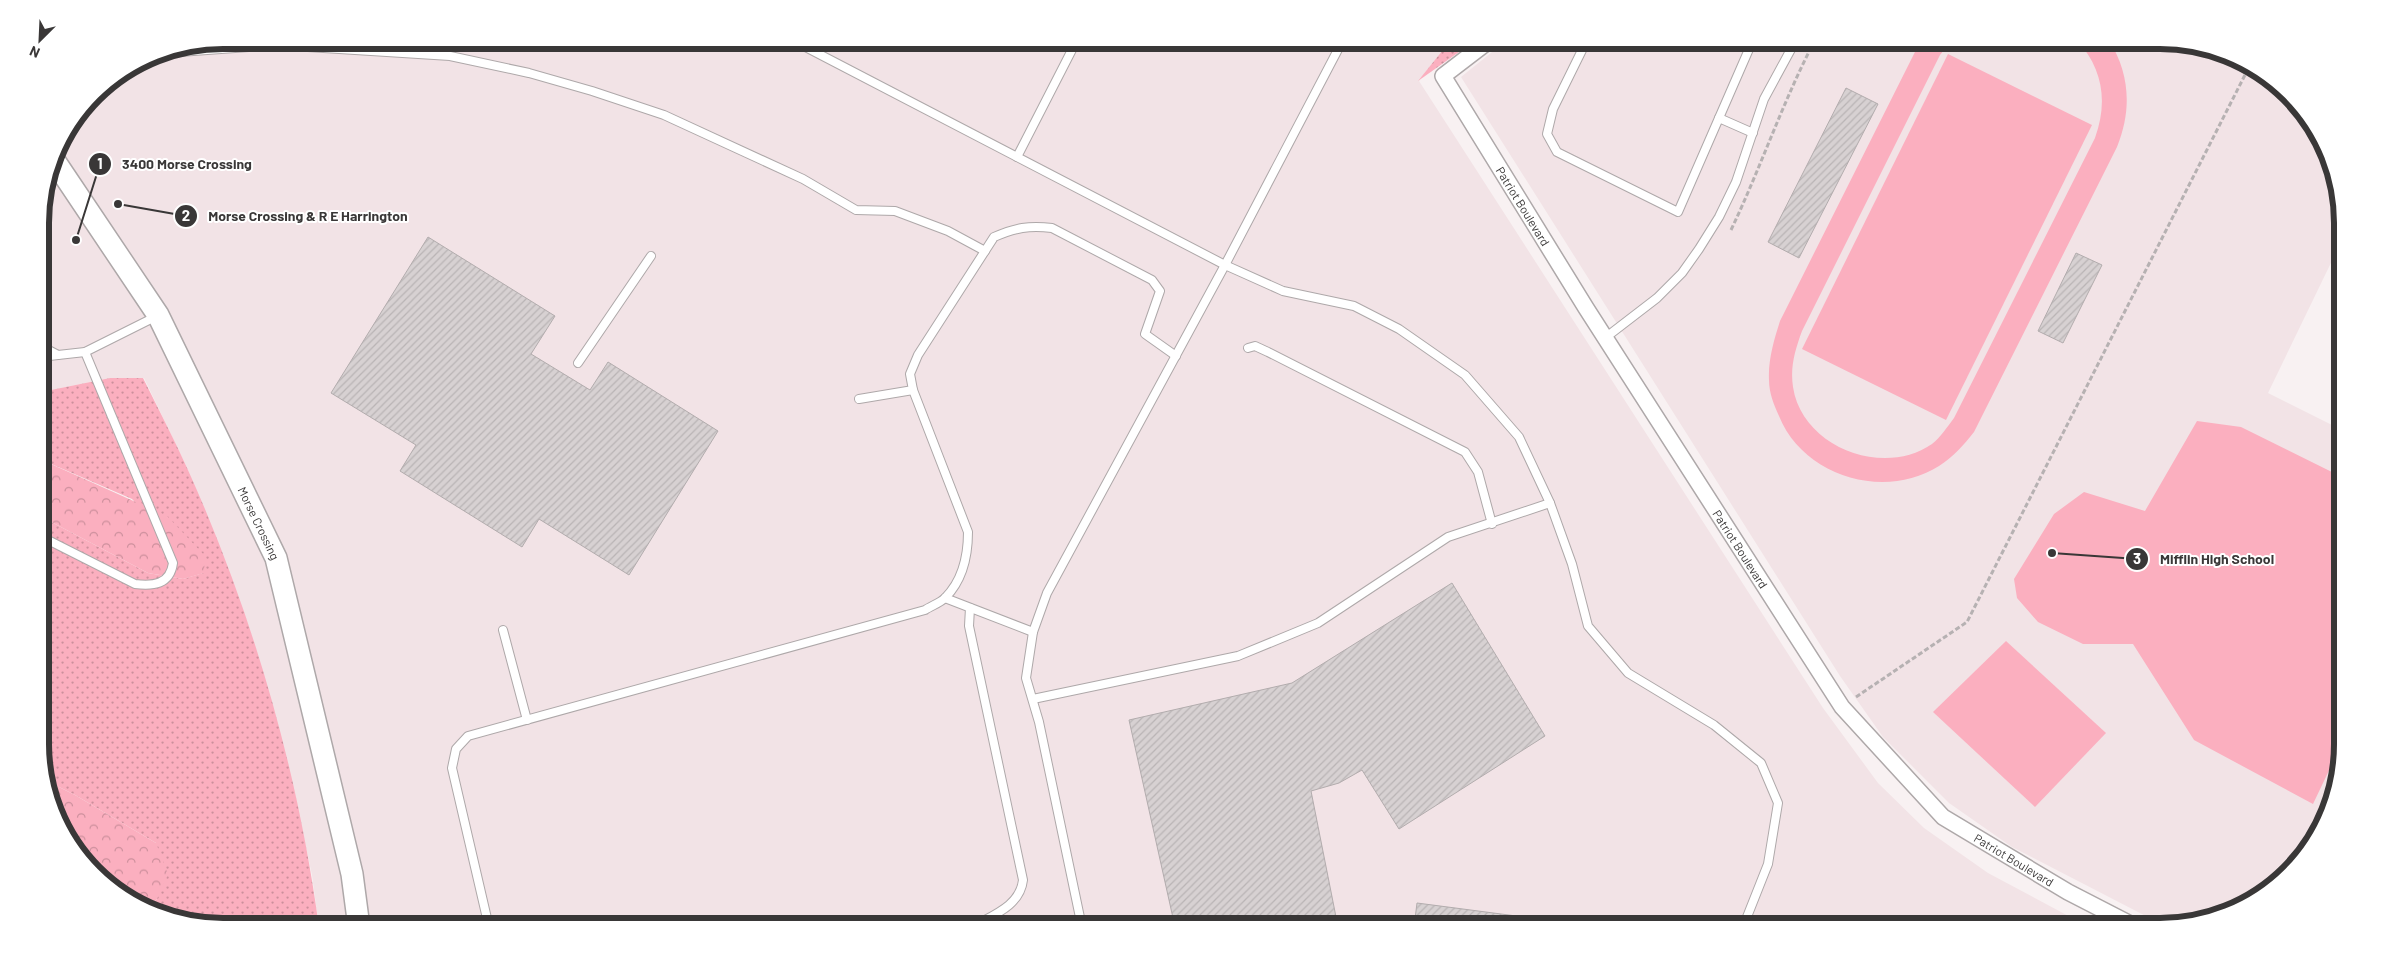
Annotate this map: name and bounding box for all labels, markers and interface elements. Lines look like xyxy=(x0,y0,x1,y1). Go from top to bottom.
north arrow xyxy=(15,15,65,65)
text: N xyxy=(27,43,42,62)
callout: 3400 Morse Crossing xyxy=(87,149,262,178)
text: 1 xyxy=(97,154,103,172)
text: 3400 Morse Crossing xyxy=(122,155,252,172)
street label: Patriot Boulevard xyxy=(1494,164,1553,248)
callout: Morse Crossing & R E Harrington xyxy=(173,201,418,230)
text: 2 xyxy=(182,206,190,224)
text: Morse Crossing & R E Harrington xyxy=(208,207,408,224)
street label: Morse Crossing xyxy=(235,484,283,562)
street label: Patriot Boulevard xyxy=(1710,507,1771,591)
callout: Mifflin High School xyxy=(2125,544,2284,573)
text: 3 xyxy=(2133,549,2141,567)
text: Mifflin High School xyxy=(2160,550,2274,567)
street label: Patriot Boulevard xyxy=(1972,830,2056,889)

